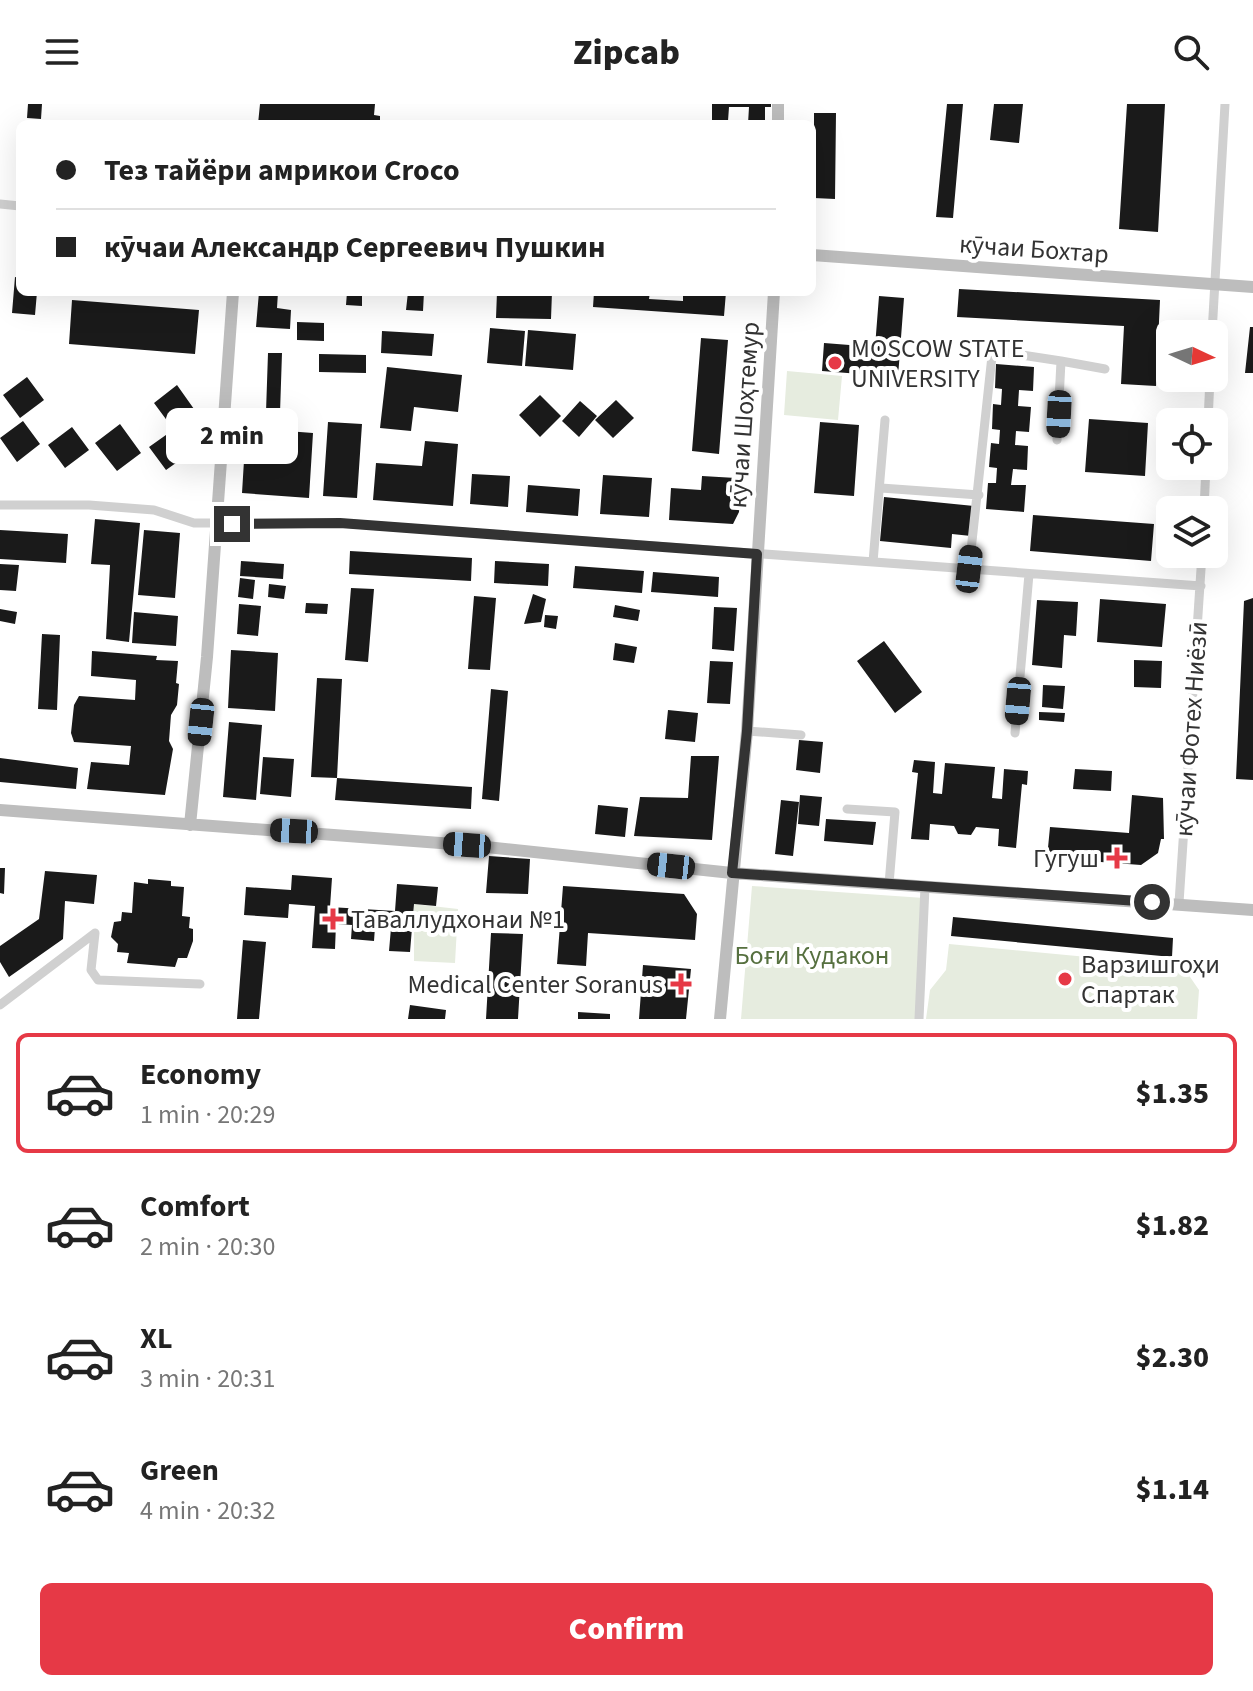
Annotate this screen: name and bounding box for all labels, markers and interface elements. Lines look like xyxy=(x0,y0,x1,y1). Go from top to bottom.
text: Zipcab xyxy=(573,27,680,78)
icon: menu xyxy=(40,30,84,74)
icon: search xyxy=(1169,30,1213,74)
text: Тез тайёри амрикои Croco xyxy=(104,149,460,192)
street label: кӯчаи Бохтар xyxy=(958,225,1110,273)
text: кӯчаи Александр Сергеевич Пушкин xyxy=(104,226,606,269)
north arrow xyxy=(1156,320,1228,392)
map controls xyxy=(1156,320,1228,568)
street label: кӯчаи Шоҳтемур xyxy=(719,321,769,509)
place label: MOSCOW STATE UNIVERSITY xyxy=(851,330,1024,397)
marker: MOSCOW STATE UNIVERSITY xyxy=(826,354,844,372)
car xyxy=(1046,389,1072,439)
callout: 2 min xyxy=(166,408,298,464)
button: locate xyxy=(1156,408,1228,480)
text: 2 min xyxy=(200,417,264,454)
button: layers xyxy=(1156,496,1228,568)
route end xyxy=(214,506,250,542)
car xyxy=(954,544,984,594)
street label: кӯчаи Фотех Ниёзӣ xyxy=(1165,620,1217,838)
car xyxy=(1004,676,1032,726)
car xyxy=(187,697,215,747)
car xyxy=(269,818,319,844)
car xyxy=(442,831,492,859)
place label: Гугуш xyxy=(1033,840,1099,877)
marker: Гугуш xyxy=(1106,847,1128,869)
car xyxy=(646,852,696,880)
route start xyxy=(1134,884,1170,920)
place label: Таваллудхонаи №1 xyxy=(351,901,565,938)
marker: Таваллудхонаи №1 xyxy=(322,908,344,930)
park label: Боғи Кудакон xyxy=(734,937,890,974)
place label: Варзишгоҳи Спартак xyxy=(1081,946,1220,1013)
place label: Medical Center Soranus xyxy=(408,966,663,1003)
marker: Варзишгоҳи Спартак xyxy=(1056,970,1074,988)
marker: Medical Center Soranus xyxy=(670,973,692,995)
text: Economy xyxy=(140,1053,261,1096)
icon: car xyxy=(44,1057,116,1129)
text: $1.35 xyxy=(1136,1072,1209,1115)
text: 1 min · 20:29 xyxy=(140,1096,275,1133)
text: Comfort xyxy=(140,1185,250,1228)
icon: car xyxy=(44,1189,116,1261)
text: $1.82 xyxy=(1136,1204,1209,1247)
text: 2 min · 20:30 xyxy=(140,1228,275,1265)
text: XL xyxy=(140,1317,173,1360)
icon: car xyxy=(44,1321,116,1393)
text: $2.30 xyxy=(1136,1336,1209,1379)
text: 3 min · 20:31 xyxy=(140,1360,275,1397)
text: Green xyxy=(140,1449,219,1492)
icon: car xyxy=(44,1453,116,1525)
text: $1.14 xyxy=(1136,1468,1209,1511)
text: 4 min · 20:32 xyxy=(140,1492,275,1529)
button: Confirm xyxy=(40,1583,1213,1675)

